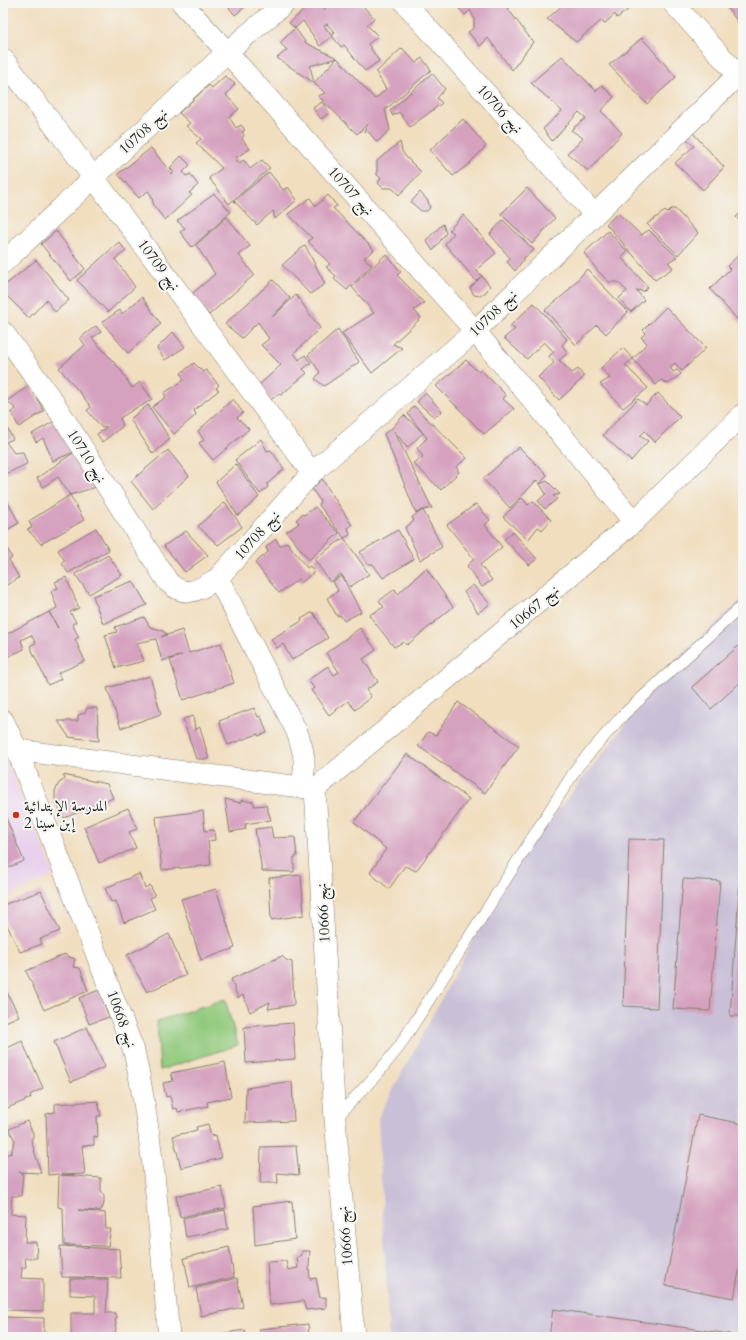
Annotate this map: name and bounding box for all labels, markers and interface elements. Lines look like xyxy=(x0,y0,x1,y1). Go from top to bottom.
street label: نهج 10706 xyxy=(470,80,528,141)
street label: نهج 10708 xyxy=(114,103,174,162)
street label: نهج 10707 xyxy=(321,162,379,223)
street label: نهج 10709 xyxy=(130,235,185,297)
street label: نهج 10708 xyxy=(464,285,524,344)
street label: نهج 10710 xyxy=(59,425,111,489)
street label: نهج 10708 xyxy=(229,506,287,567)
street label: نهج 10667 xyxy=(505,580,566,637)
place label: المدرسة الإبتدائية إبن سينا 2 xyxy=(24,796,107,833)
marker: المدرسة الإبتدائية إبن سينا 2 xyxy=(11,810,21,820)
street label: نهج 10666 xyxy=(311,882,339,943)
street label: نهج 10668 xyxy=(99,987,142,1052)
street label: نهج 10666 xyxy=(332,1205,362,1267)

